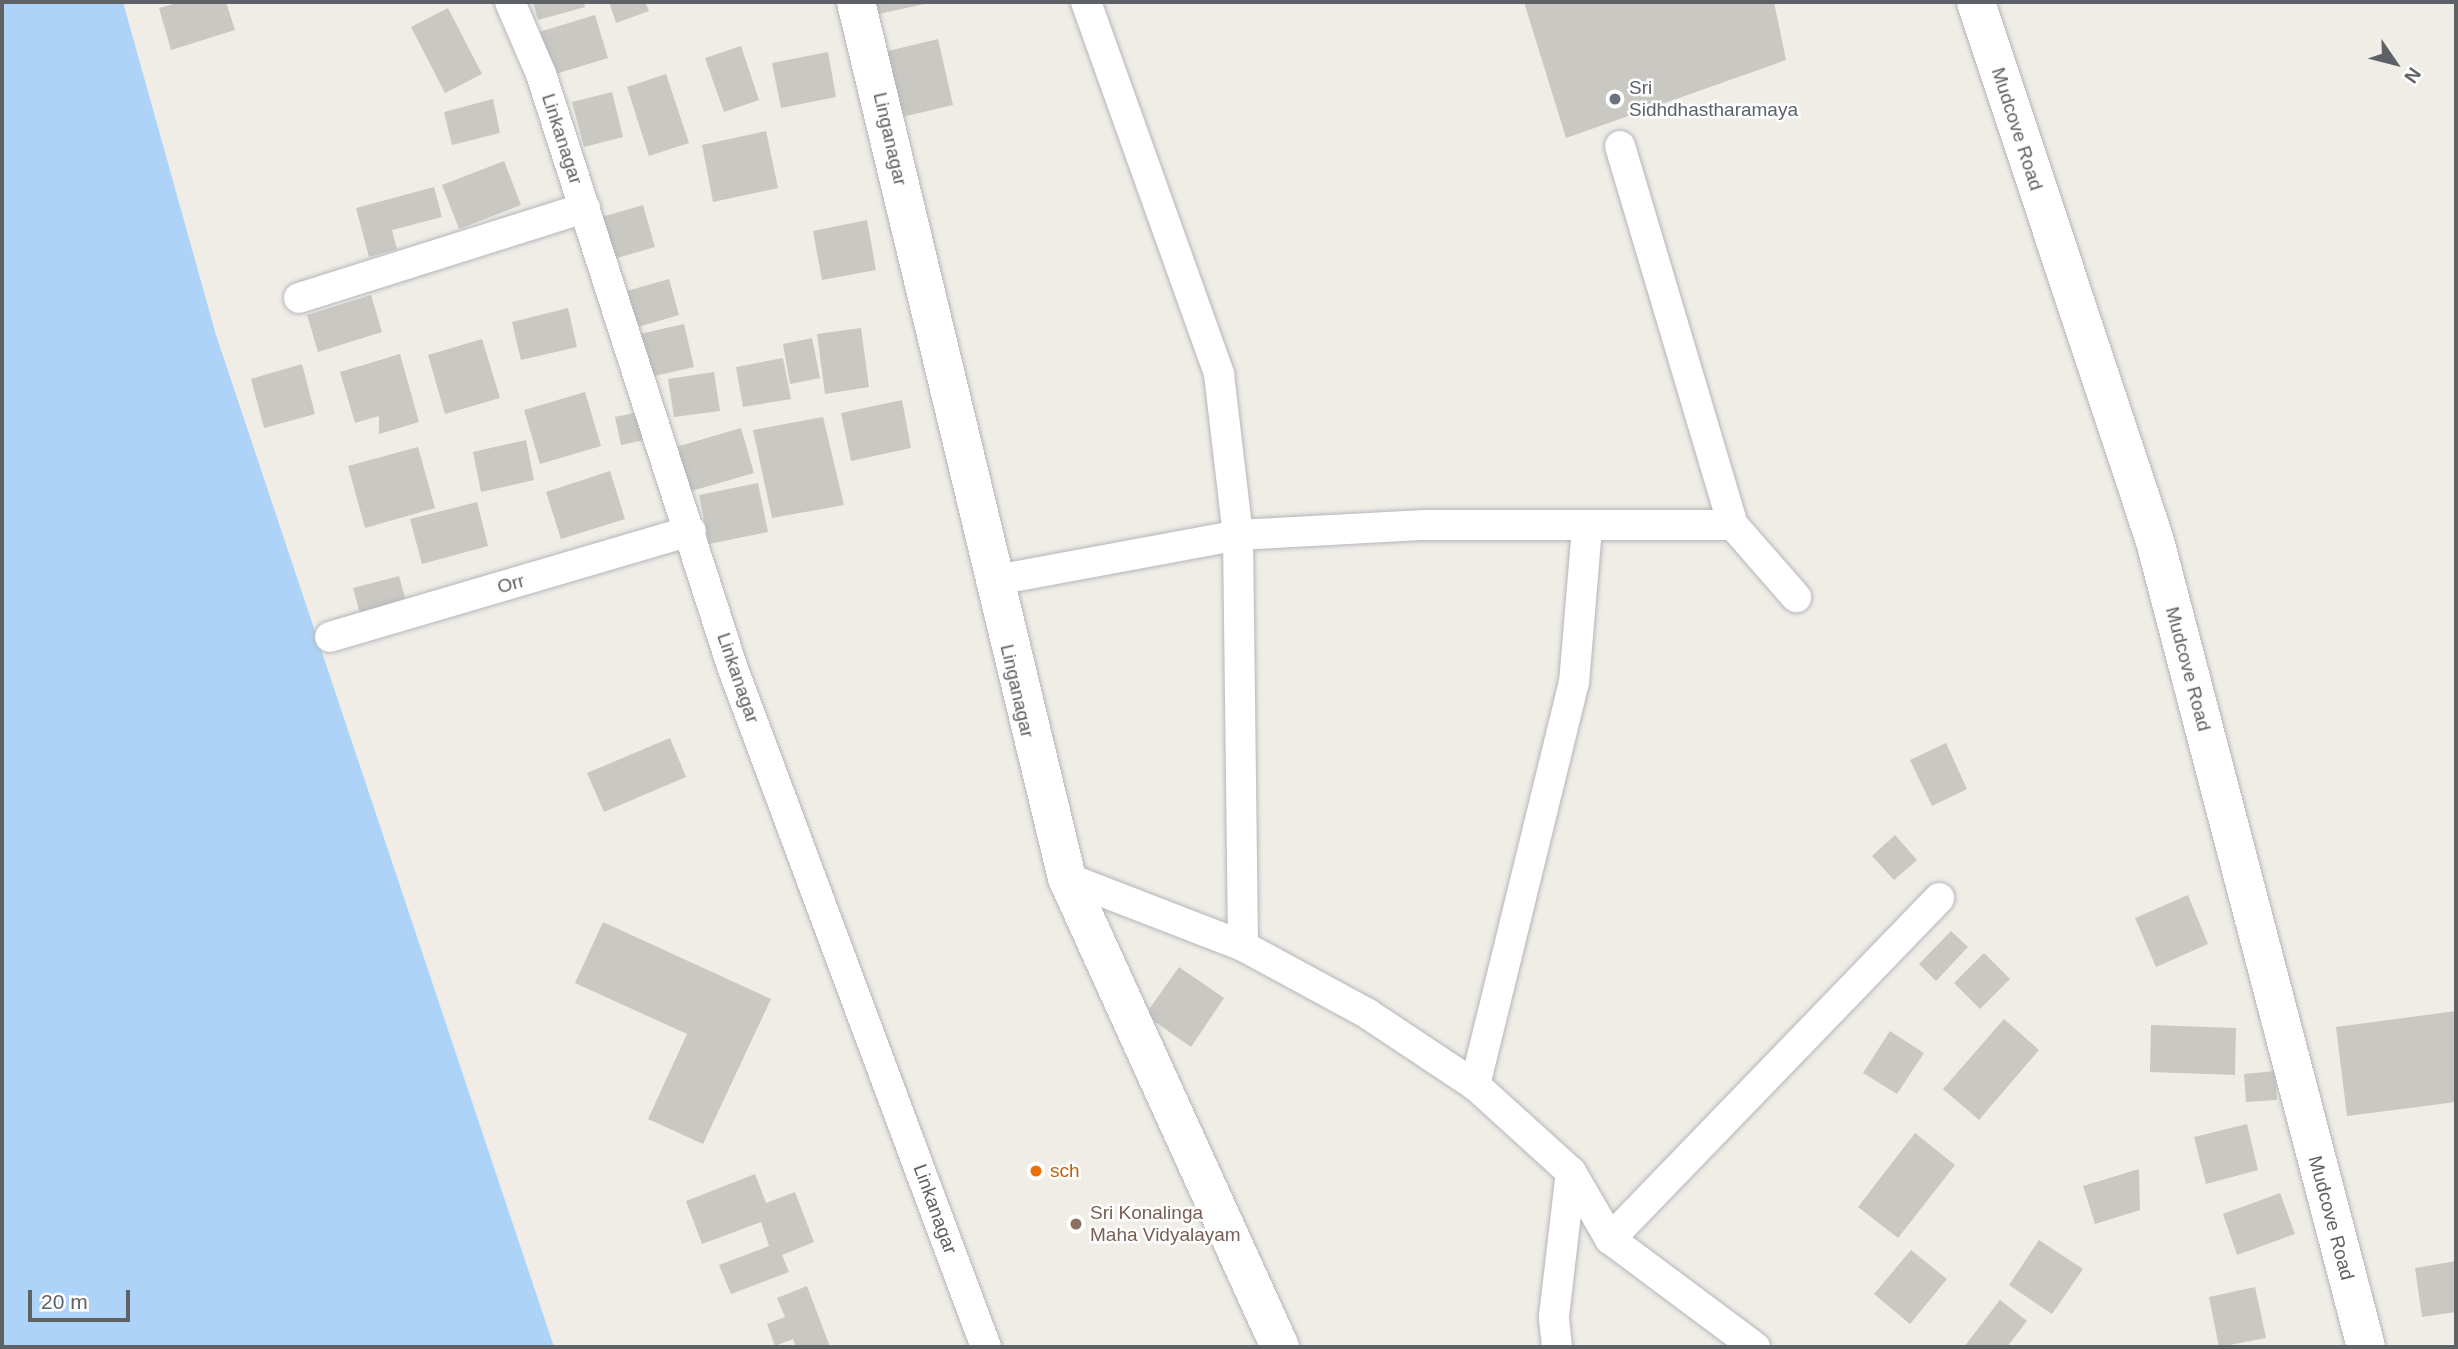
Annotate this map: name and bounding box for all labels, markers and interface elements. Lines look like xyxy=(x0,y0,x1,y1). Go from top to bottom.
north arrow xyxy=(2360,28,2430,98)
text: N xyxy=(2400,64,2425,87)
street label: Mudcove Road xyxy=(1986,65,2048,193)
place label: Sri Sidhdhastharamaya xyxy=(1629,77,1798,121)
street label: Linganagar xyxy=(868,90,912,188)
street label: Linkanagar xyxy=(537,91,587,187)
marker: Sri Sidhdhastharamaya xyxy=(1607,91,1623,107)
street label: Orr xyxy=(495,569,527,599)
street label: Mudcove Road xyxy=(2160,604,2216,734)
street label: Linkanagar xyxy=(712,630,764,726)
street label: Linganagar xyxy=(995,642,1039,740)
street label: Mudcove Road xyxy=(2303,1153,2359,1283)
place label: sch xyxy=(1050,1160,1080,1182)
street label: Linkanagar xyxy=(908,1161,962,1257)
marker: sch xyxy=(1028,1163,1044,1179)
place label: Sri Konalinga Maha Vidyalayam xyxy=(1090,1202,1241,1246)
marker: Sri Konalinga Maha Vidyalayam xyxy=(1068,1216,1084,1232)
scale bar xyxy=(32,1276,133,1320)
text: 20 m xyxy=(41,1290,88,1313)

